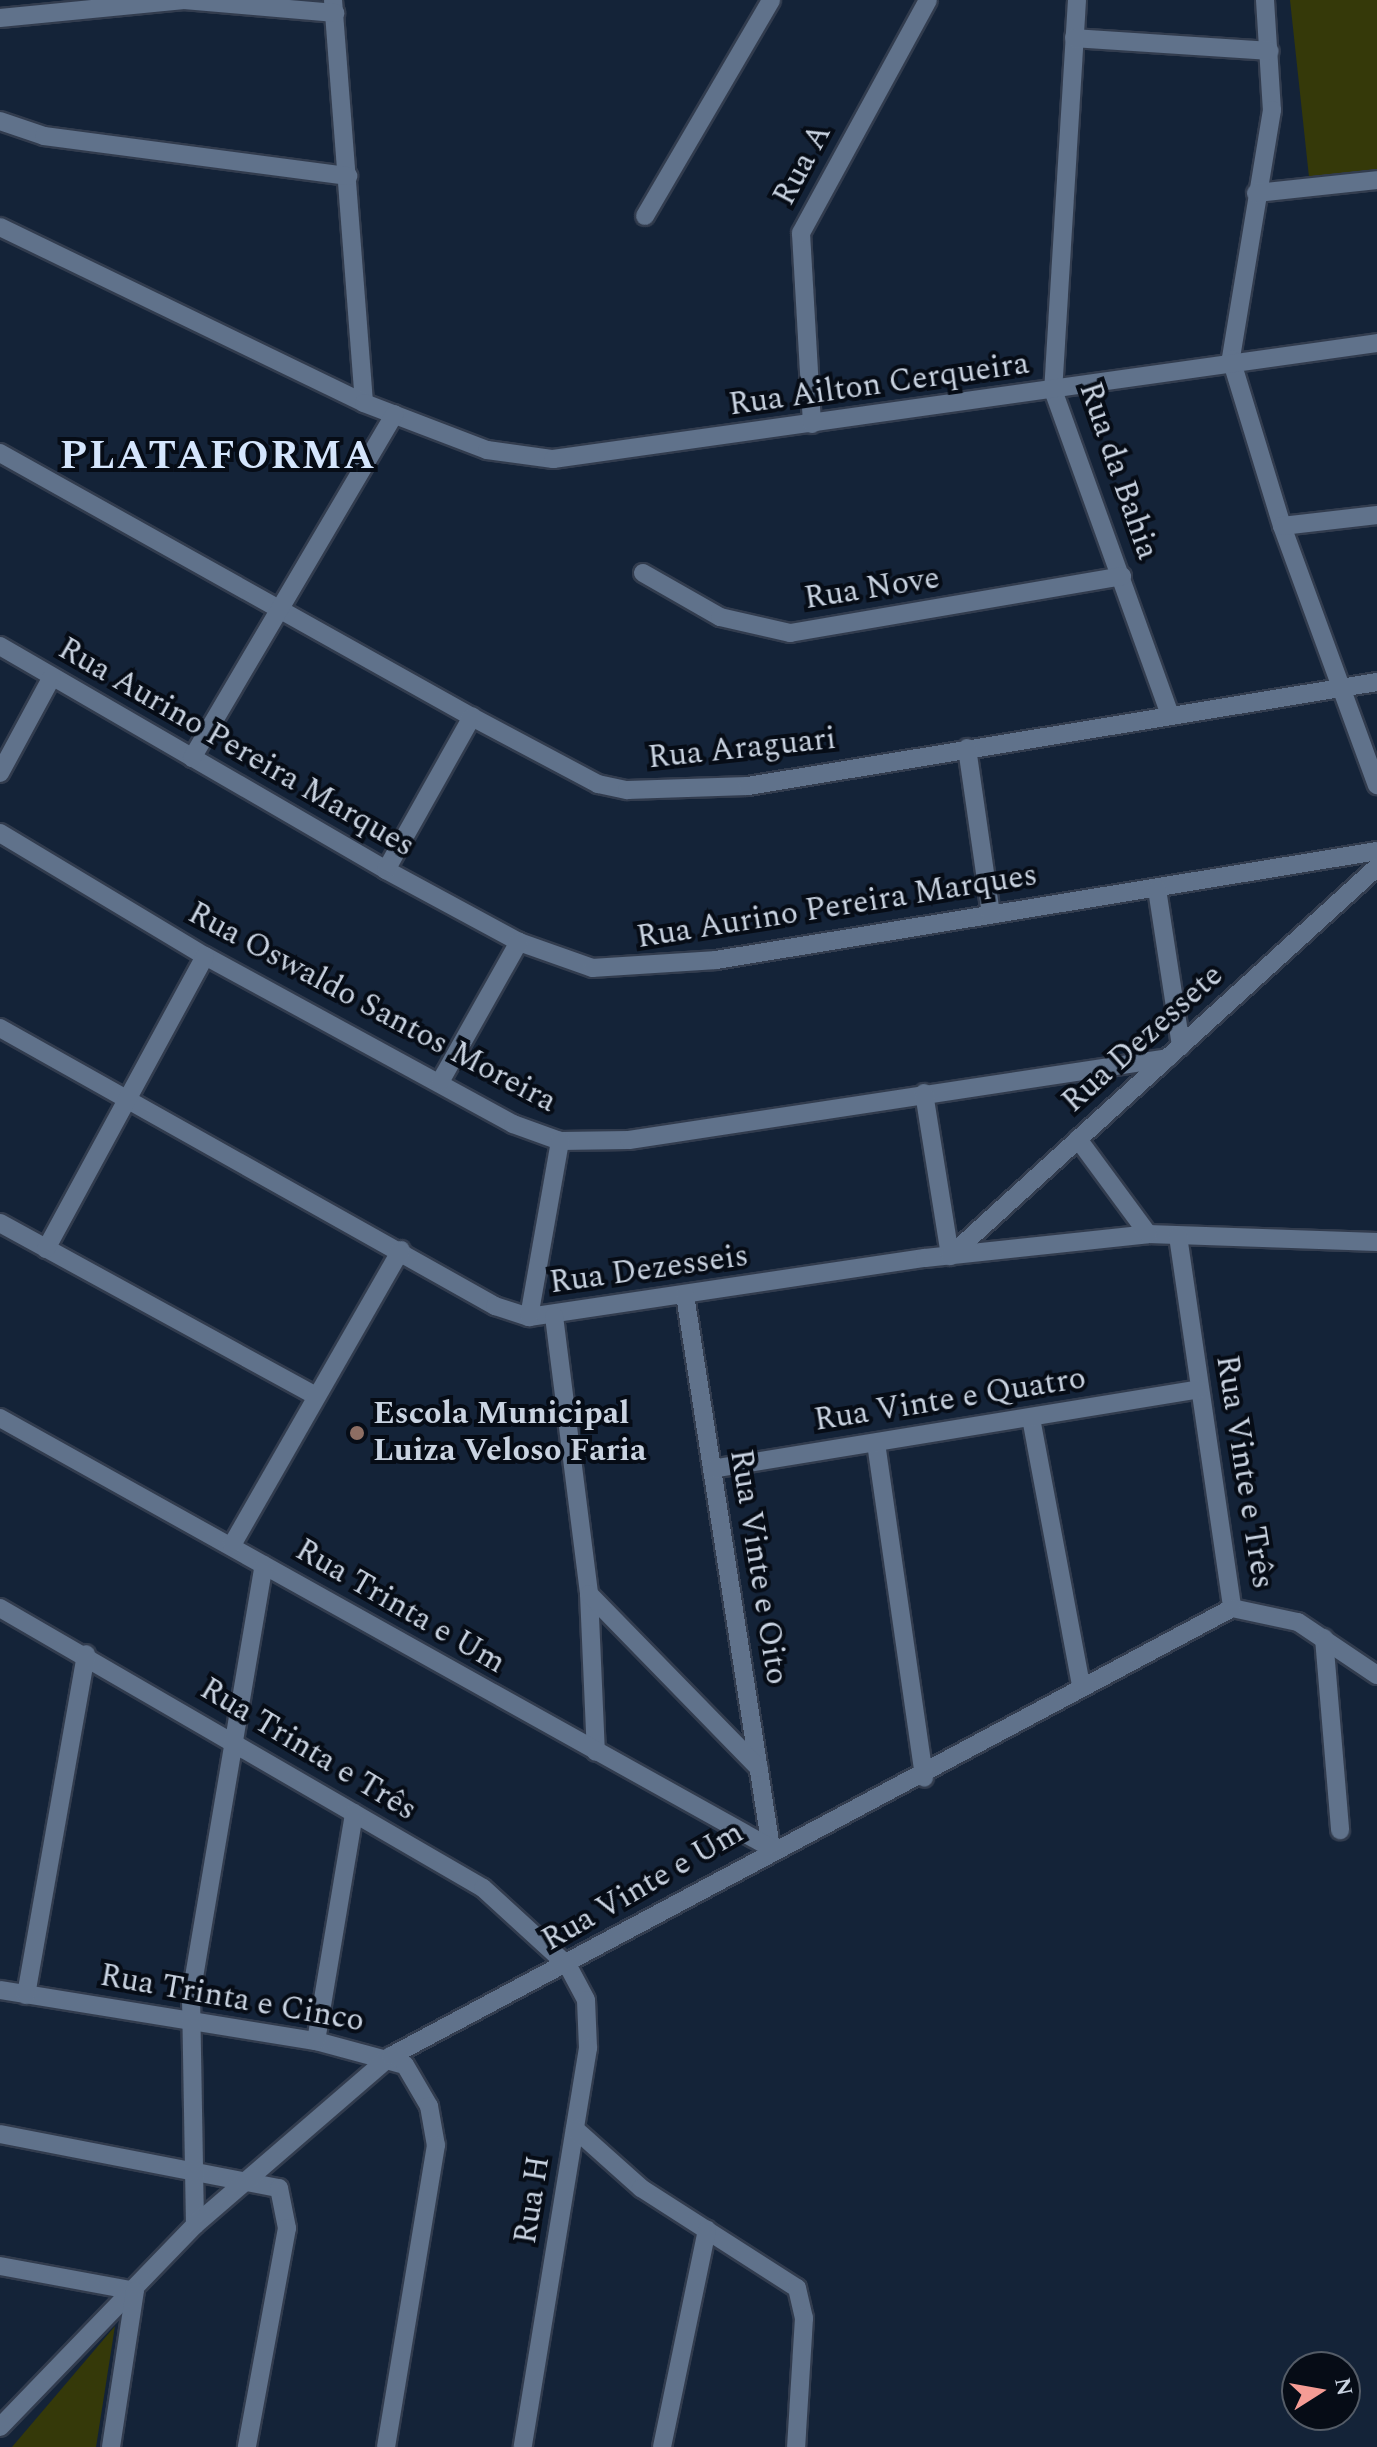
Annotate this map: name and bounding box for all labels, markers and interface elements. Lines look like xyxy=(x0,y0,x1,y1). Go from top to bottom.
street label: Rua A xyxy=(766,118,840,212)
street label: Rua Ailton Cerqueira xyxy=(726,345,1032,425)
street label: Rua da Bahia xyxy=(1070,377,1166,565)
district label: PLATAFORMA xyxy=(60,433,376,481)
street label: Rua Nove xyxy=(802,559,942,619)
street label: Rua Aurino Pereira Marques xyxy=(51,630,421,866)
street label: Rua Araguari xyxy=(646,720,838,778)
street label: Rua Aurino Pereira Marques xyxy=(634,856,1040,958)
street label: Rua Oswaldo Santos Moreira xyxy=(181,894,563,1122)
street label: Rua Dezessete xyxy=(1055,957,1231,1121)
street label: Rua Dezesseis xyxy=(547,1237,751,1303)
street label: Rua Vinte e Três xyxy=(1207,1352,1281,1592)
street label: Rua Vinte e Quatro xyxy=(811,1360,1089,1440)
place label: Escola Municipal Luiza Veloso Faria xyxy=(373,1396,646,1471)
marker: Escola Municipal Luiza Veloso Faria xyxy=(348,1424,366,1442)
street label: Rua Vinte e Oito xyxy=(720,1447,796,1687)
street label: Rua Trinta e Um xyxy=(288,1531,512,1683)
street label: Rua Trinta e Três xyxy=(193,1670,423,1830)
street label: Rua Vinte e Um xyxy=(535,1814,751,1960)
street label: Rua Trinta e Cinco xyxy=(97,1957,367,2041)
street label: Rua H xyxy=(507,2153,559,2247)
north arrow xyxy=(1281,2351,1361,2431)
text: N xyxy=(1325,2375,1361,2399)

